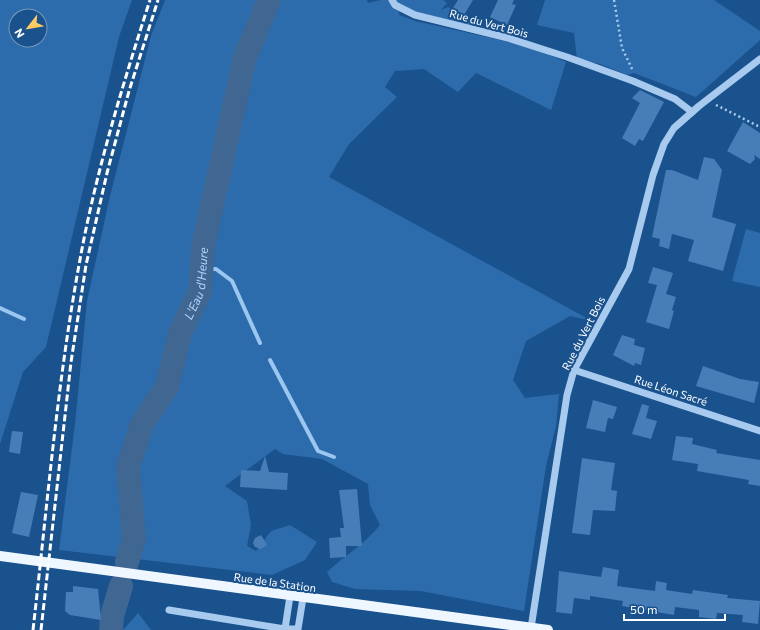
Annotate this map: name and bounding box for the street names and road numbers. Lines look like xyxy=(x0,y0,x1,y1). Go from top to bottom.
street label: Rue du Vert Bois xyxy=(448,6,530,40)
street label: Rue du Vert Bois xyxy=(559,294,607,372)
street label: Rue Léon Sacré xyxy=(633,372,709,408)
street label: Rue de la Station xyxy=(233,570,317,594)

